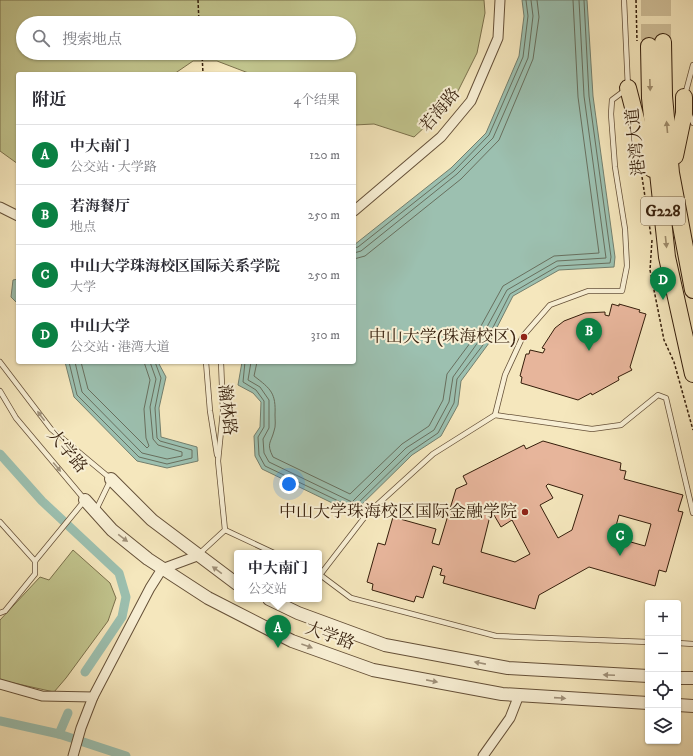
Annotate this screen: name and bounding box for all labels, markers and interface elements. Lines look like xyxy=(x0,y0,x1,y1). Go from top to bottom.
search box xyxy=(16,16,356,60)
icon: search xyxy=(30,27,52,49)
text: 搜索地点 xyxy=(62,30,122,49)
one-way arrow xyxy=(647,79,653,92)
street label: 若海路 xyxy=(415,83,465,137)
text: 附近 xyxy=(32,89,66,111)
text: 4个结果 xyxy=(294,92,340,108)
street label: 港湾大道 xyxy=(622,107,650,177)
one-way arrow xyxy=(664,121,671,133)
text: 中大南门 xyxy=(70,137,130,156)
text: A xyxy=(41,147,49,163)
text: 120 m xyxy=(309,147,340,163)
text: 公交站 · 大学路 xyxy=(70,159,157,175)
text: 若海餐厅 xyxy=(70,197,130,216)
road number: G228 xyxy=(641,197,685,225)
text: B xyxy=(41,207,49,223)
text: 250 m xyxy=(308,207,340,223)
text: 地点 xyxy=(70,219,96,235)
one-way arrow xyxy=(663,236,669,248)
text: 中山大学珠海校区国际关系学院 xyxy=(70,257,280,276)
text: C xyxy=(41,267,49,283)
text: 250 m xyxy=(308,267,340,283)
pin: D xyxy=(650,267,676,300)
text: 大学 xyxy=(70,279,96,295)
text: 中山大学 xyxy=(70,317,130,336)
pin: B xyxy=(576,318,602,351)
place label: 中山大学(珠海校区) xyxy=(369,326,516,348)
text: D xyxy=(40,327,50,343)
text: 310 m xyxy=(311,327,340,343)
marker: 中山大学(珠海校区) xyxy=(519,332,529,342)
text: 公交站 · 港湾大道 xyxy=(70,339,170,355)
street label: 瀚林路 xyxy=(213,383,241,437)
one-way arrow xyxy=(37,411,45,421)
street label: 大学路 xyxy=(42,424,92,478)
one-way arrow xyxy=(53,461,62,472)
your location xyxy=(279,474,299,494)
place label: 中山大学珠海校区国际金融学院 xyxy=(279,501,517,523)
marker: 中山大学珠海校区国际金融学院 xyxy=(520,507,530,517)
pin: C xyxy=(607,523,633,556)
one-way arrow xyxy=(118,534,129,542)
popup xyxy=(234,550,322,602)
text: 中大南门 xyxy=(248,559,308,578)
one-way arrow xyxy=(212,566,222,574)
text: 公交站 xyxy=(248,581,287,597)
map controls xyxy=(645,600,681,744)
button: + xyxy=(645,600,681,636)
pin: A xyxy=(265,615,291,648)
street label: 大学路 xyxy=(302,617,358,655)
button: − xyxy=(645,636,681,672)
one-way arrow xyxy=(301,643,313,649)
one-way arrow xyxy=(474,660,486,666)
one-way arrow xyxy=(603,671,615,678)
button: locate xyxy=(645,672,681,708)
one-way arrow xyxy=(426,678,438,684)
one-way arrow xyxy=(554,694,566,701)
button: layers xyxy=(645,708,681,744)

